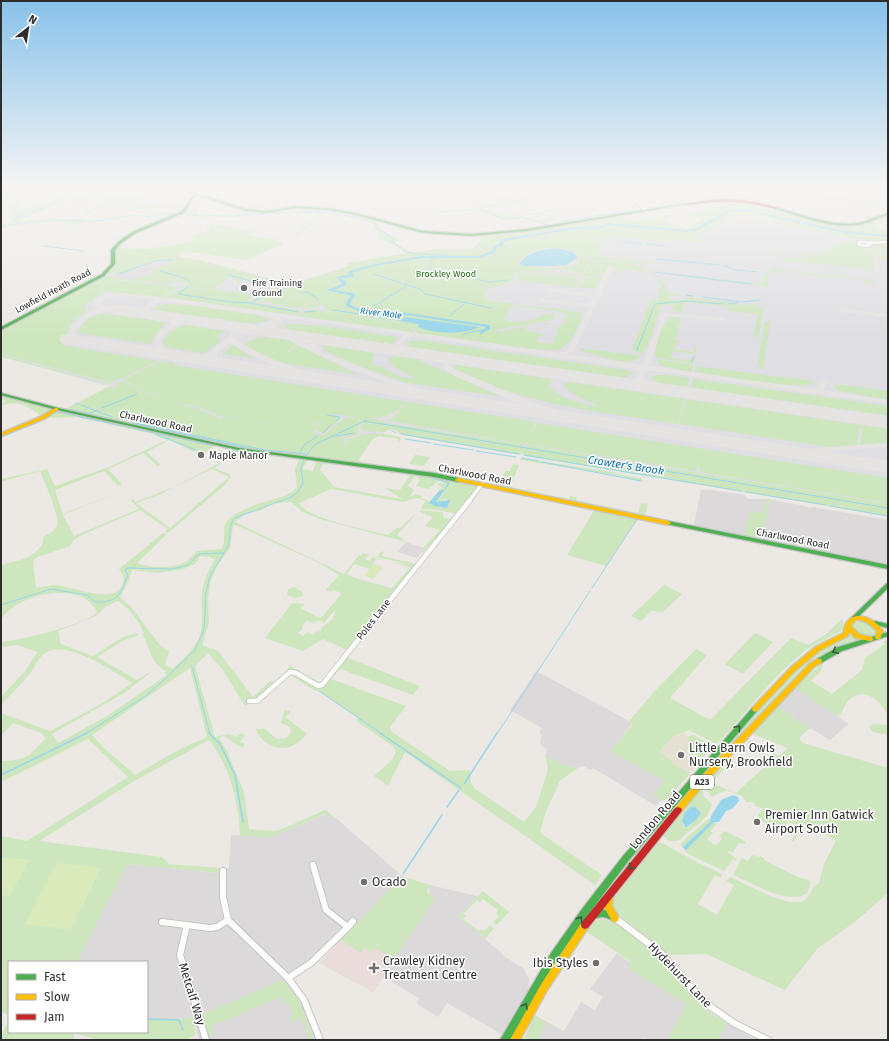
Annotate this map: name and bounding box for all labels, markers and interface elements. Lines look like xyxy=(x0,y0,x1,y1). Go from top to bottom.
north arrow xyxy=(8,8,48,48)
text: N xyxy=(26,12,39,27)
street label: Lowfield Heath Road xyxy=(14,267,92,315)
park label: Brockley Wood xyxy=(416,269,476,279)
place label: Fire Training Ground xyxy=(252,278,302,298)
marker: Fire Training Ground xyxy=(239,283,249,293)
water label: River Mole xyxy=(360,305,403,321)
street label: Charlwood Road xyxy=(118,408,193,436)
marker: Maple Manor xyxy=(196,450,206,460)
place label: Maple Manor xyxy=(209,450,268,462)
water label: Crawter's Brook xyxy=(587,453,665,478)
street label: Charlwood Road xyxy=(437,462,512,488)
street label: Charlwood Road xyxy=(755,526,830,552)
street label: Poles Lane xyxy=(354,597,393,642)
one-way arrow xyxy=(832,646,839,654)
one-way arrow xyxy=(733,726,740,733)
place label: Little Barn Owls Nursery, Brookfield xyxy=(689,741,793,769)
marker: Little Barn Owls Nursery, Brookfield xyxy=(676,750,686,760)
road number: A23 xyxy=(690,775,714,789)
street label: London Road xyxy=(627,788,683,852)
place label: Premier Inn Gatwick Airport South xyxy=(765,808,875,836)
marker: Premier Inn Gatwick Airport South xyxy=(752,817,762,827)
one-way arrow xyxy=(628,862,635,869)
place label: Ocado xyxy=(372,875,407,889)
marker: Ocado xyxy=(359,877,369,887)
one-way arrow xyxy=(575,916,583,923)
street label: Hydehurst Lane xyxy=(645,939,715,1011)
place label: Crawley Kidney Treatment Centre xyxy=(383,954,477,982)
place label: Ibis Styles xyxy=(533,956,588,970)
marker: Ibis Styles xyxy=(591,958,601,968)
legend xyxy=(8,961,148,1033)
street label: Metcalf Way xyxy=(176,961,208,1027)
marker: Crawley Kidney Treatment Centre xyxy=(368,962,380,974)
text: Fast xyxy=(44,970,66,984)
text: Slow xyxy=(44,990,70,1004)
one-way arrow xyxy=(520,1003,527,1010)
text: Jam xyxy=(44,1010,64,1024)

